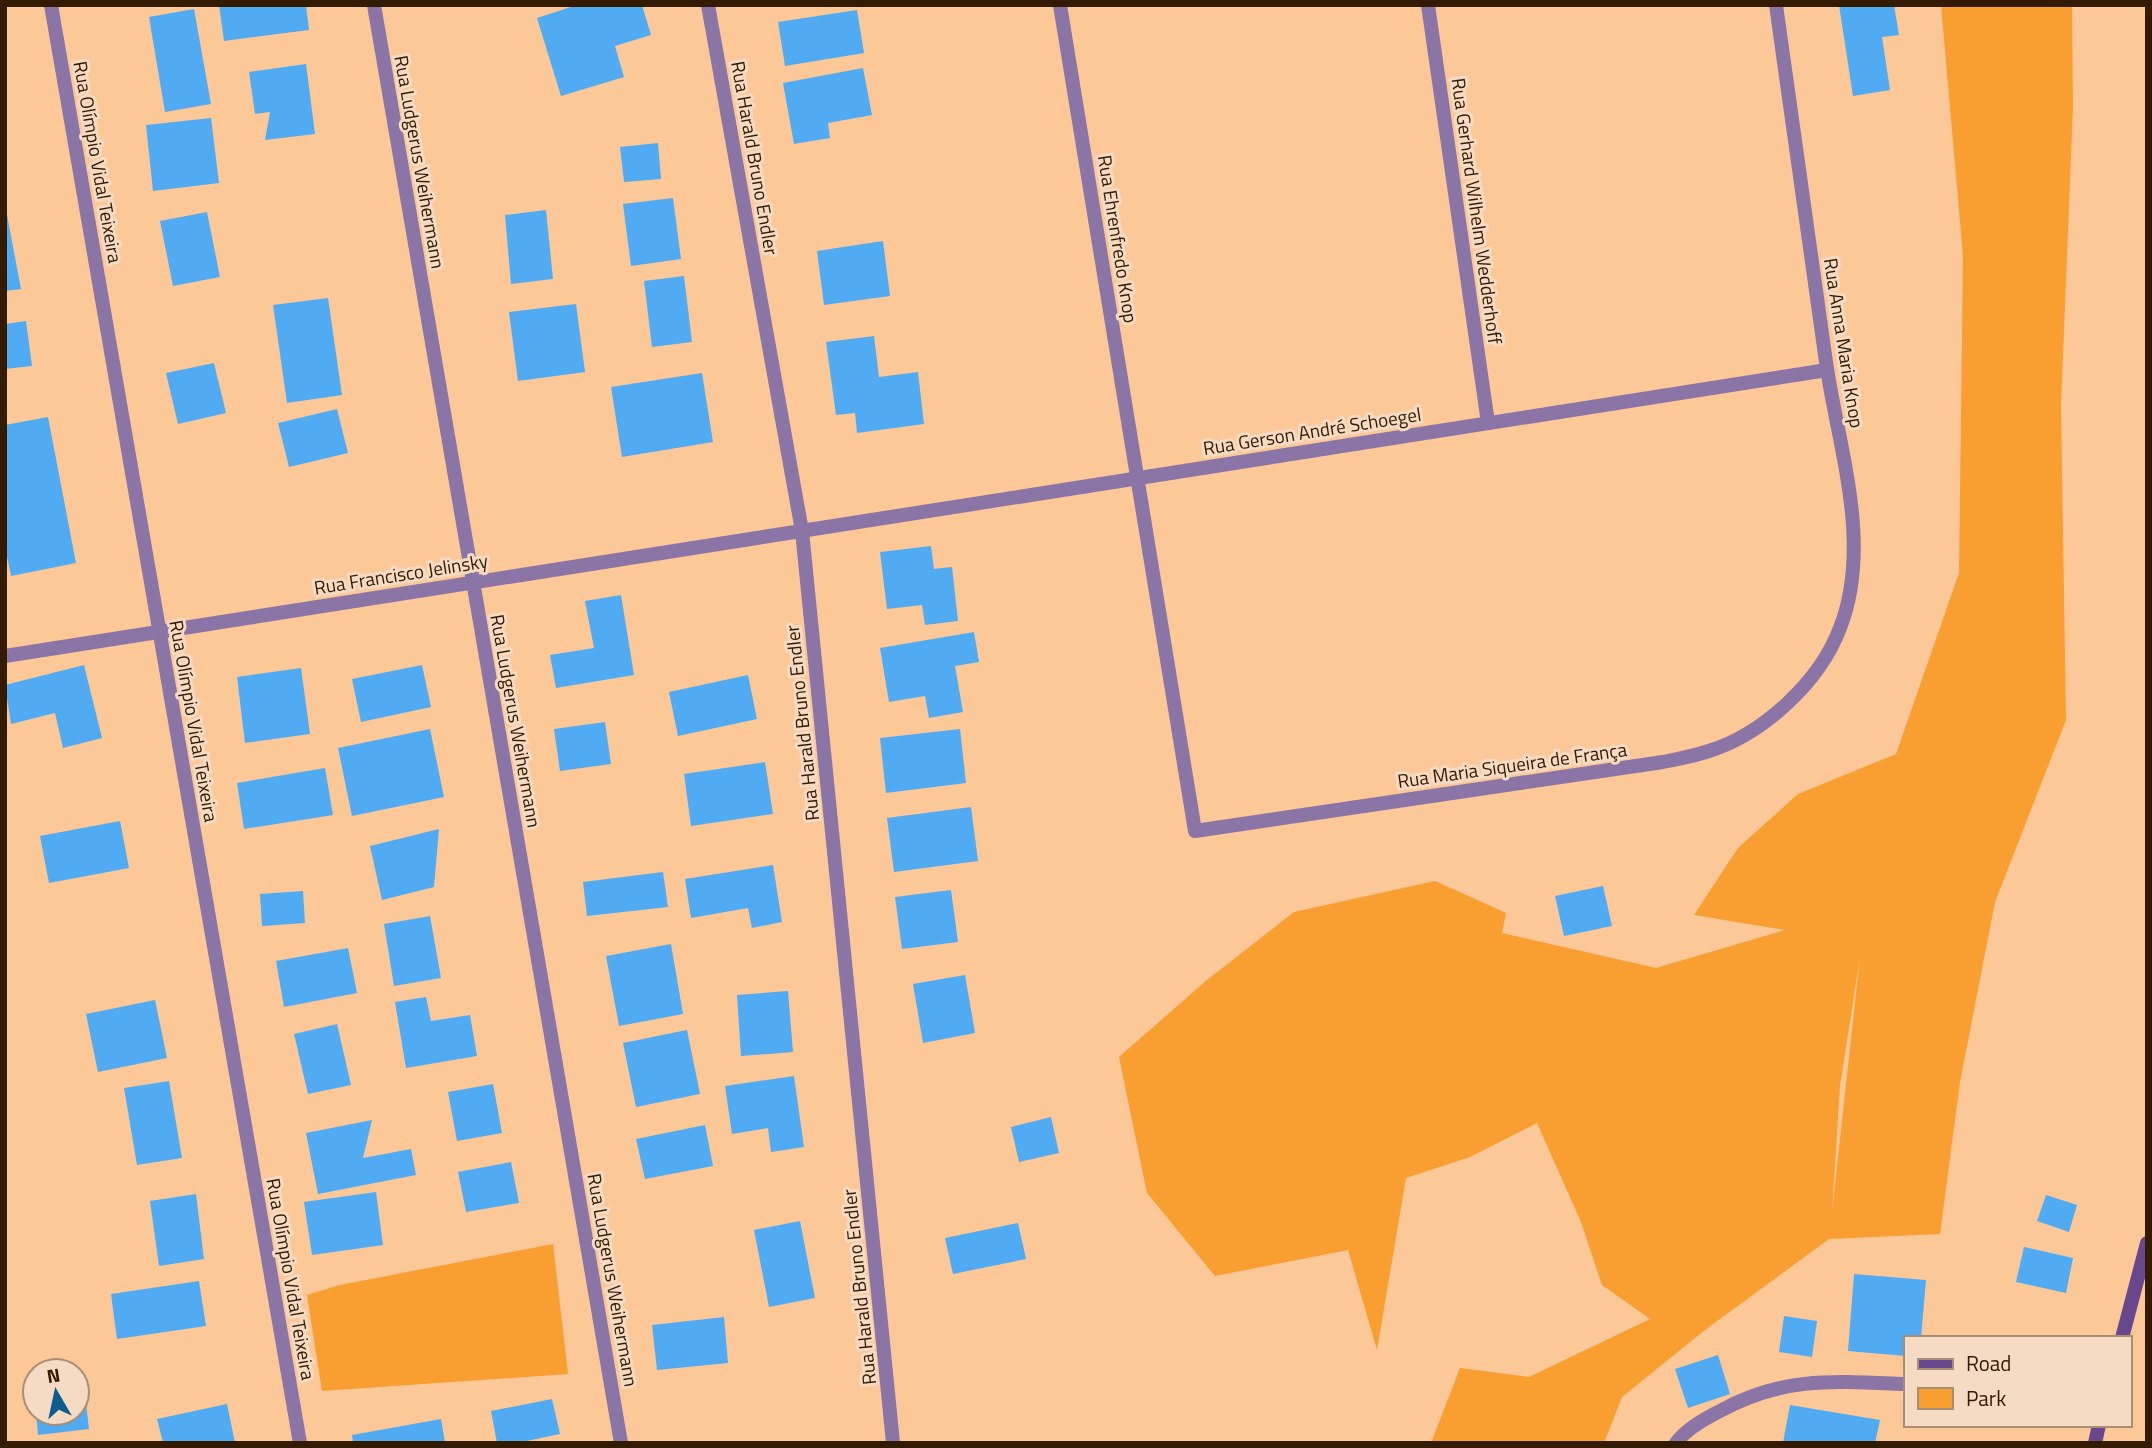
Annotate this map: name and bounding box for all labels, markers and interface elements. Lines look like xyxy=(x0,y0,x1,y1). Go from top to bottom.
street label: Rua Ludgerus Weihermann xyxy=(387,53,454,271)
street label: Rua Olímpio Vidal Teixeira xyxy=(66,59,131,266)
street label: Rua Harald Bruno Endler xyxy=(724,59,787,258)
street label: Rua Gerhard Wilhelm Wedderhoff xyxy=(1444,76,1511,347)
street label: Rua Ehrenfredo Knop xyxy=(1091,153,1146,325)
street label: Rua Anna Maria Knop xyxy=(1817,256,1872,430)
street label: Rua Gerson André Schoegel xyxy=(1201,399,1423,462)
street label: Rua Francisco Jelinsky xyxy=(312,545,490,602)
street label: Rua Ludgerus Weihermann xyxy=(483,612,550,830)
street label: Rua Olímpio Vidal Teixeira xyxy=(162,618,227,825)
street label: Rua Harald Bruno Endler xyxy=(777,623,826,822)
street label: Rua Maria Siqueira de França xyxy=(1395,734,1629,795)
street label: Rua Ludgerus Weihermann xyxy=(580,1171,647,1389)
street label: Rua Olímpio Vidal Teixeira xyxy=(259,1176,324,1383)
street label: Rua Harald Bruno Endler xyxy=(834,1187,883,1386)
legend xyxy=(1904,1336,2131,1427)
text: Road xyxy=(1966,1347,2011,1379)
north arrow xyxy=(21,1357,91,1427)
text: N xyxy=(44,1359,62,1390)
text: Park xyxy=(1966,1382,2006,1414)

